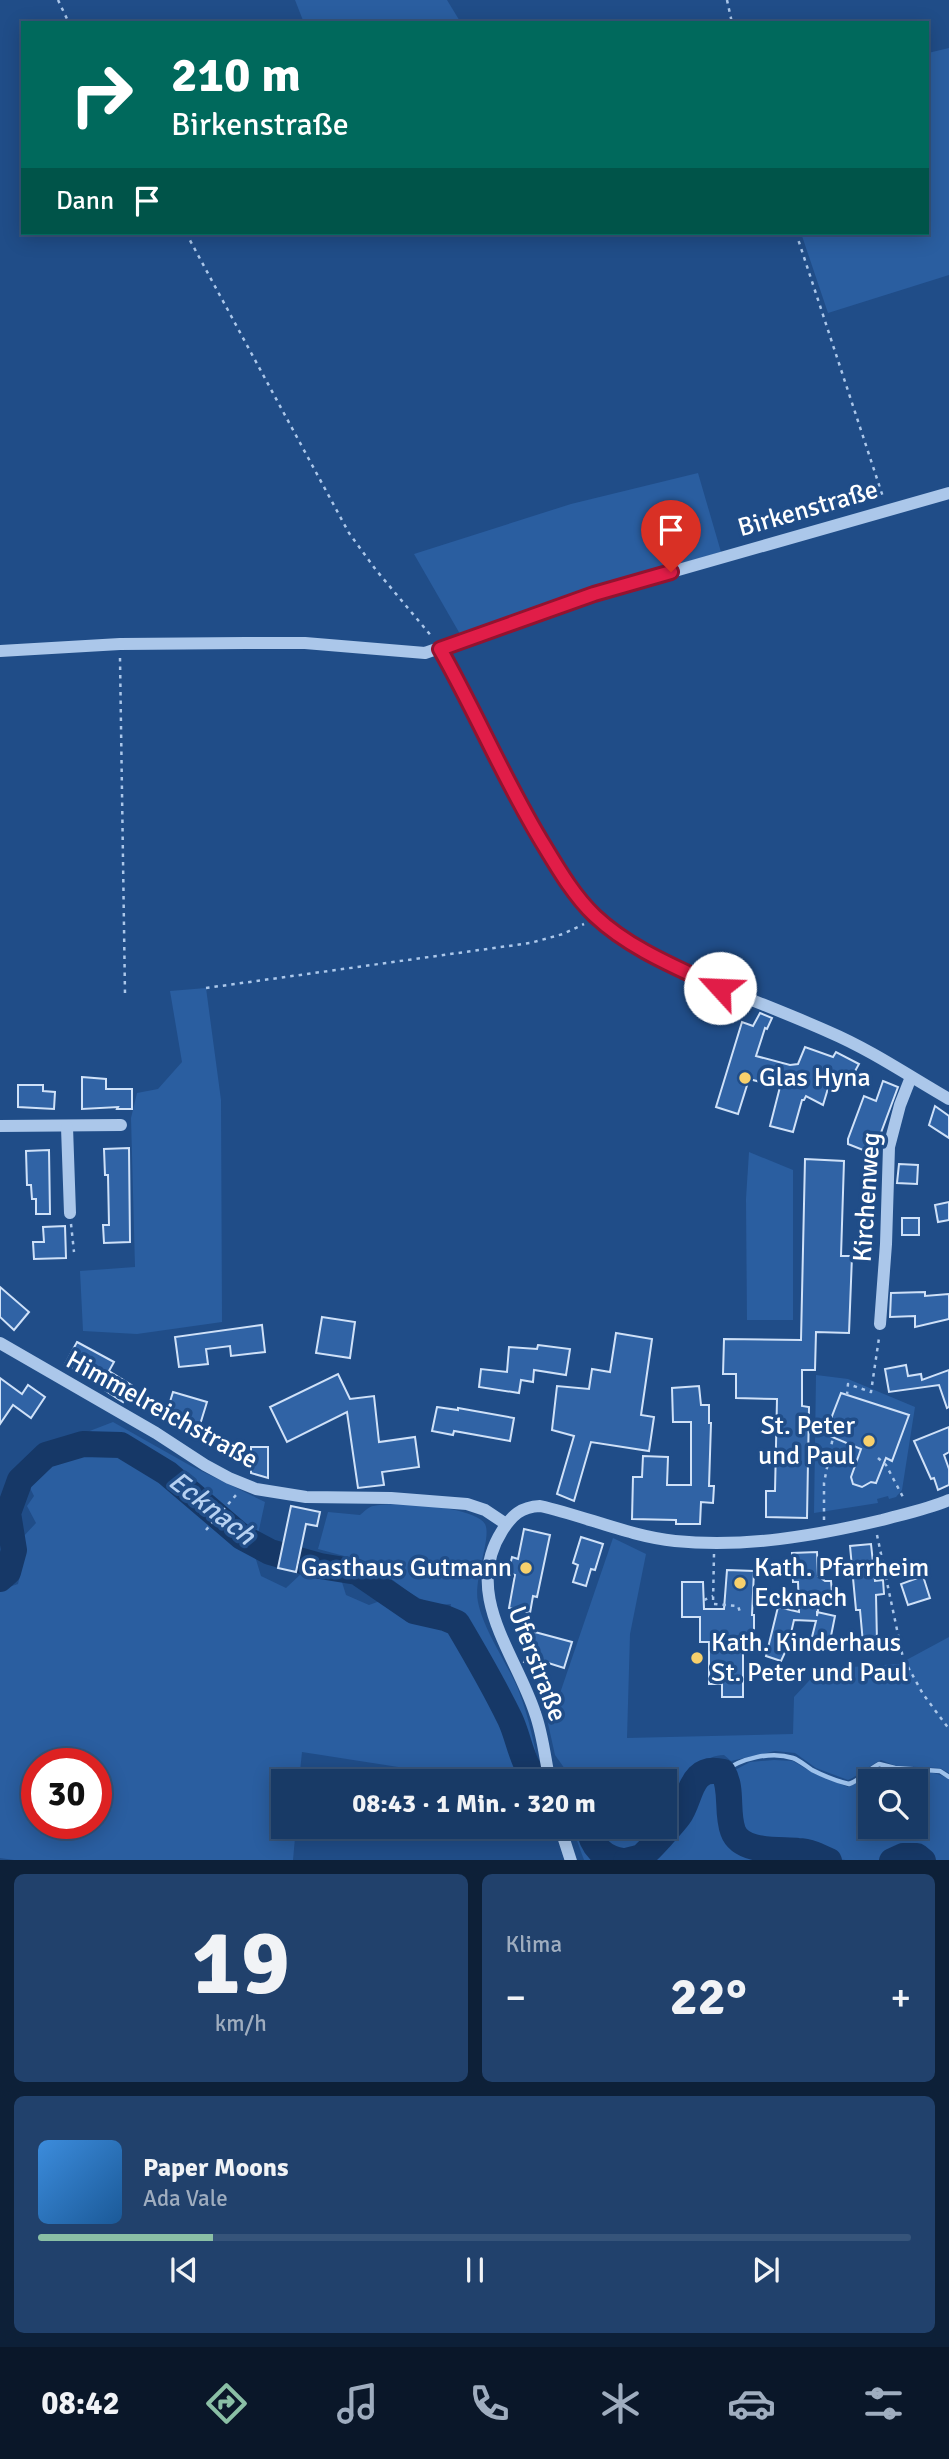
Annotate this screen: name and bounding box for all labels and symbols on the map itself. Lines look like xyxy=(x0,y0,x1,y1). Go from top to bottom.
street label: Birkenstraße xyxy=(734,474,882,544)
pin xyxy=(641,500,701,572)
position arrow xyxy=(683,951,757,1025)
place label: Glas Hyna xyxy=(759,1062,871,1094)
marker: Glas Hyna xyxy=(737,1070,753,1086)
street label: Kirchenweg xyxy=(847,1131,887,1263)
street label: Himmelreichstraße xyxy=(60,1344,264,1476)
place label: St. Peter und Paul xyxy=(758,1410,855,1472)
marker: St. Peter und Paul xyxy=(861,1433,877,1449)
water label: Ecknach xyxy=(162,1464,263,1553)
place label: Gasthaus Gutmann xyxy=(301,1552,512,1584)
place label: Kath. Pfarrheim Ecknach xyxy=(754,1552,929,1614)
marker: Gasthaus Gutmann xyxy=(518,1560,534,1576)
marker: Kath. Pfarrheim Ecknach xyxy=(732,1575,748,1591)
street label: Uferstraße xyxy=(500,1602,574,1726)
place label: Kath. Kinderhaus St. Peter und Paul xyxy=(711,1627,908,1689)
marker: Kath. Kinderhaus St. Peter und Paul xyxy=(689,1650,705,1666)
speed limit sign: 30 xyxy=(21,1748,112,1839)

